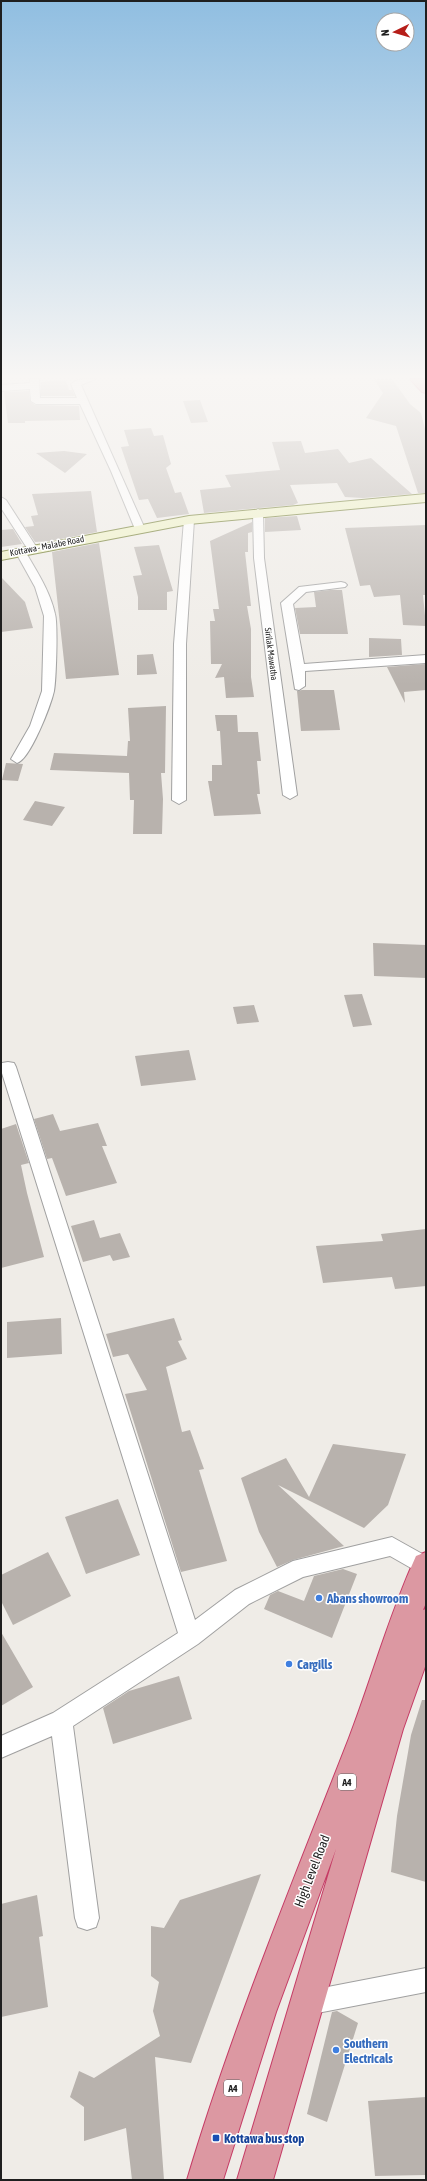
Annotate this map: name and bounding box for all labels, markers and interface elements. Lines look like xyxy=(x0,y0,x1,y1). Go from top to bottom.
north arrow xyxy=(375,12,415,52)
text: N xyxy=(379,29,391,37)
street label: Kottawa - Malabe Road xyxy=(9,534,85,558)
street label: Sirilak Mawatha xyxy=(263,627,279,681)
place label: Abans showroom xyxy=(326,1591,408,1606)
marker: Abans showroom xyxy=(314,1593,324,1603)
place label: Cargills xyxy=(297,1657,333,1672)
marker: Cargills xyxy=(284,1659,294,1669)
road number: A4 xyxy=(338,1774,356,1790)
street label: High Level Road xyxy=(291,1833,333,1909)
place label: Southern Electricals xyxy=(344,2036,393,2066)
marker: Southern Electricals xyxy=(331,2045,341,2055)
road number: A4 xyxy=(224,2080,242,2096)
place label: Kottawa bus stop xyxy=(224,2131,305,2146)
marker: Kottawa bus stop xyxy=(211,2133,221,2143)

